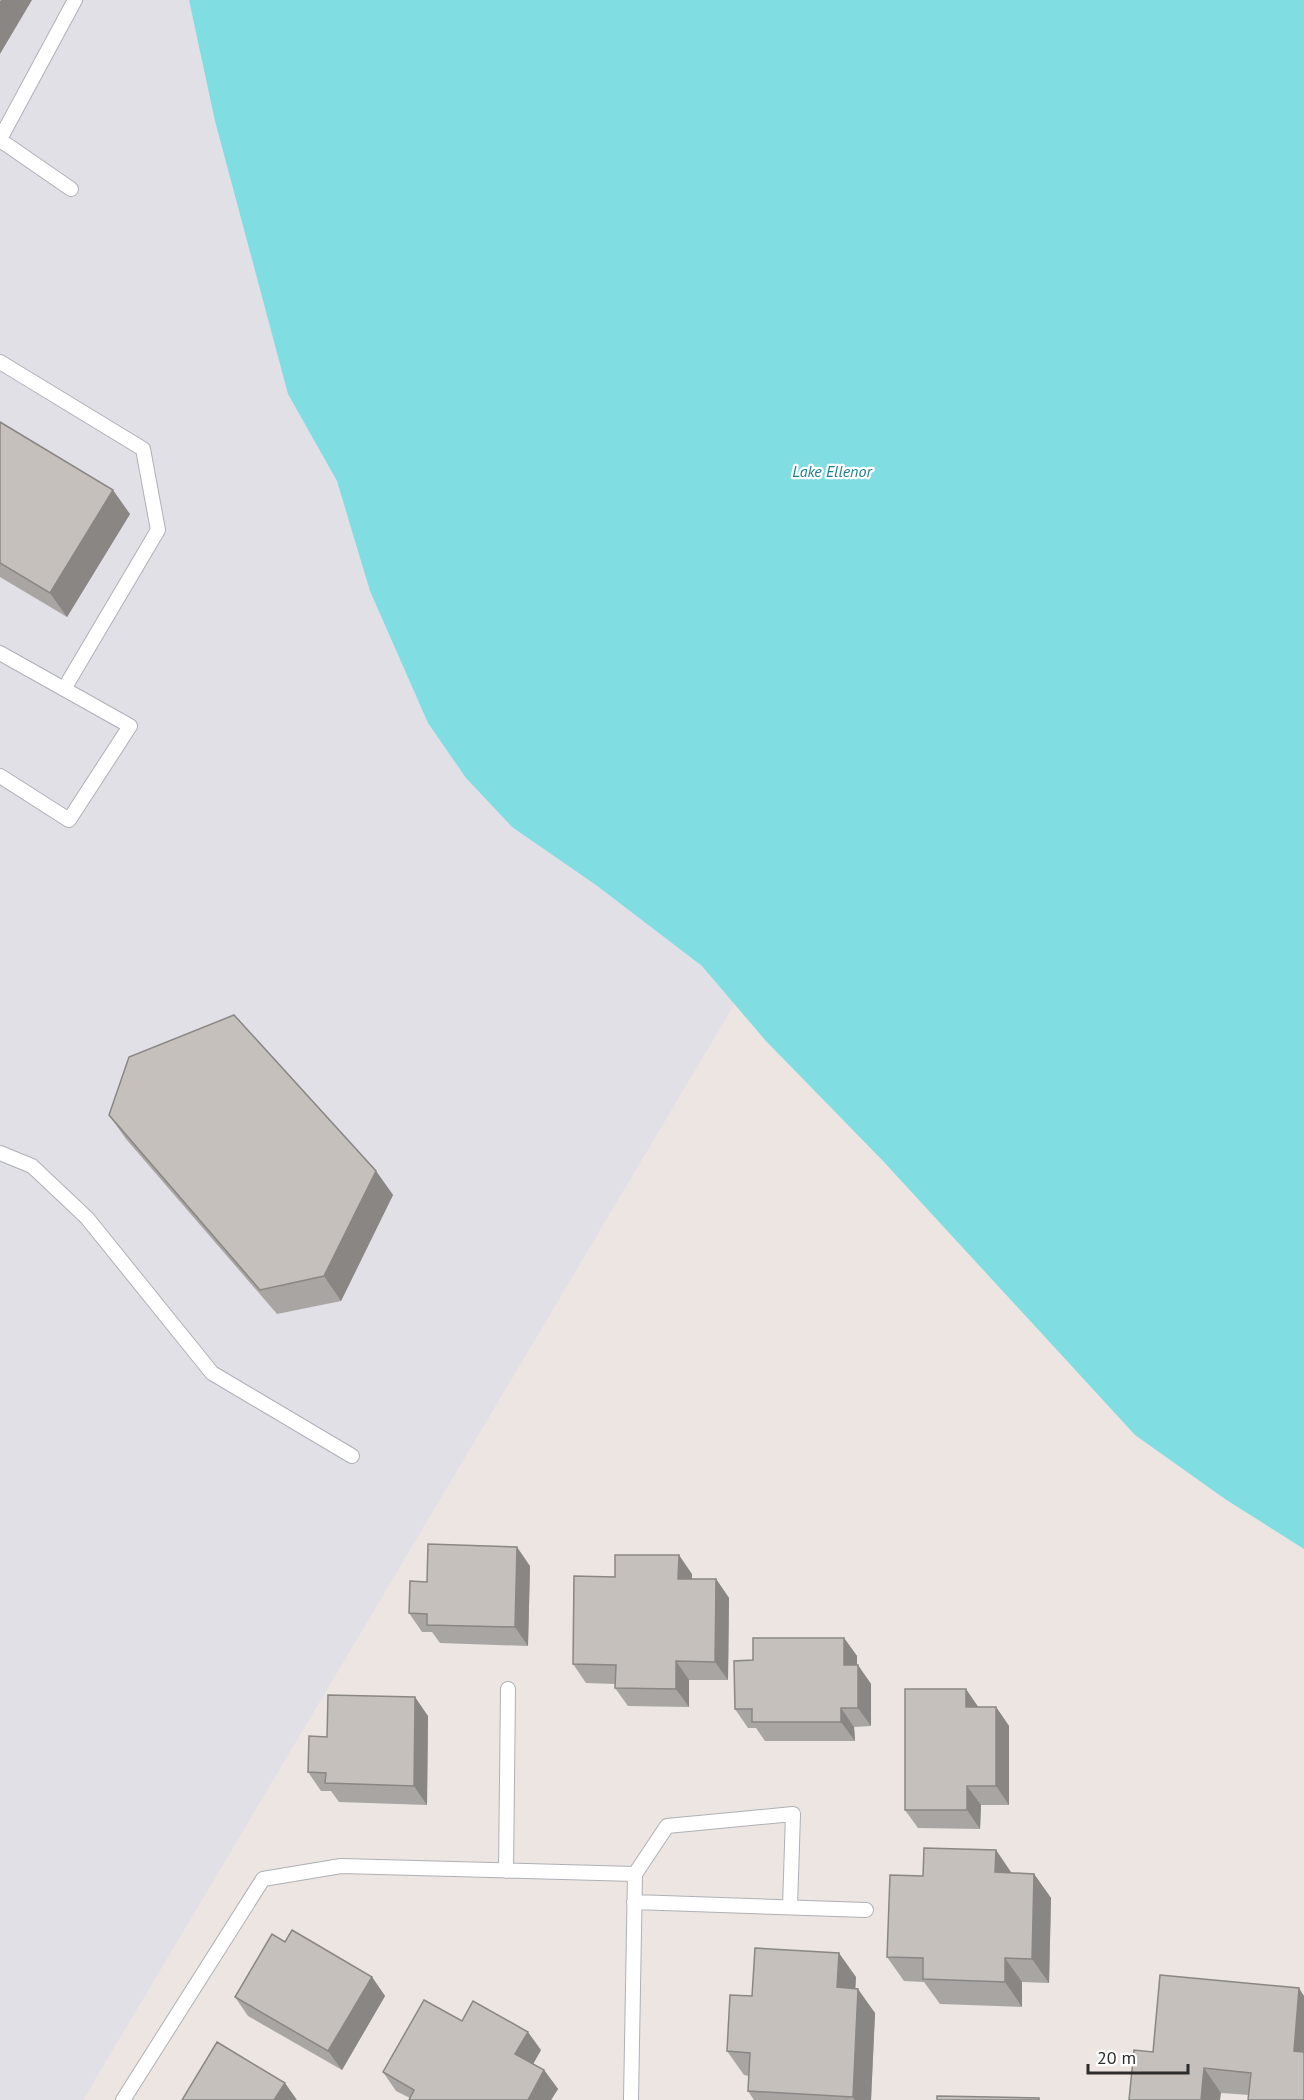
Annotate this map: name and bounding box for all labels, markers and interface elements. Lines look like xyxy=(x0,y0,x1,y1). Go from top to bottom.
water label: Lake Ellenor xyxy=(792,461,873,481)
scale bar xyxy=(1088,2037,1188,2075)
text: 20 m xyxy=(1097,2046,1136,2069)

